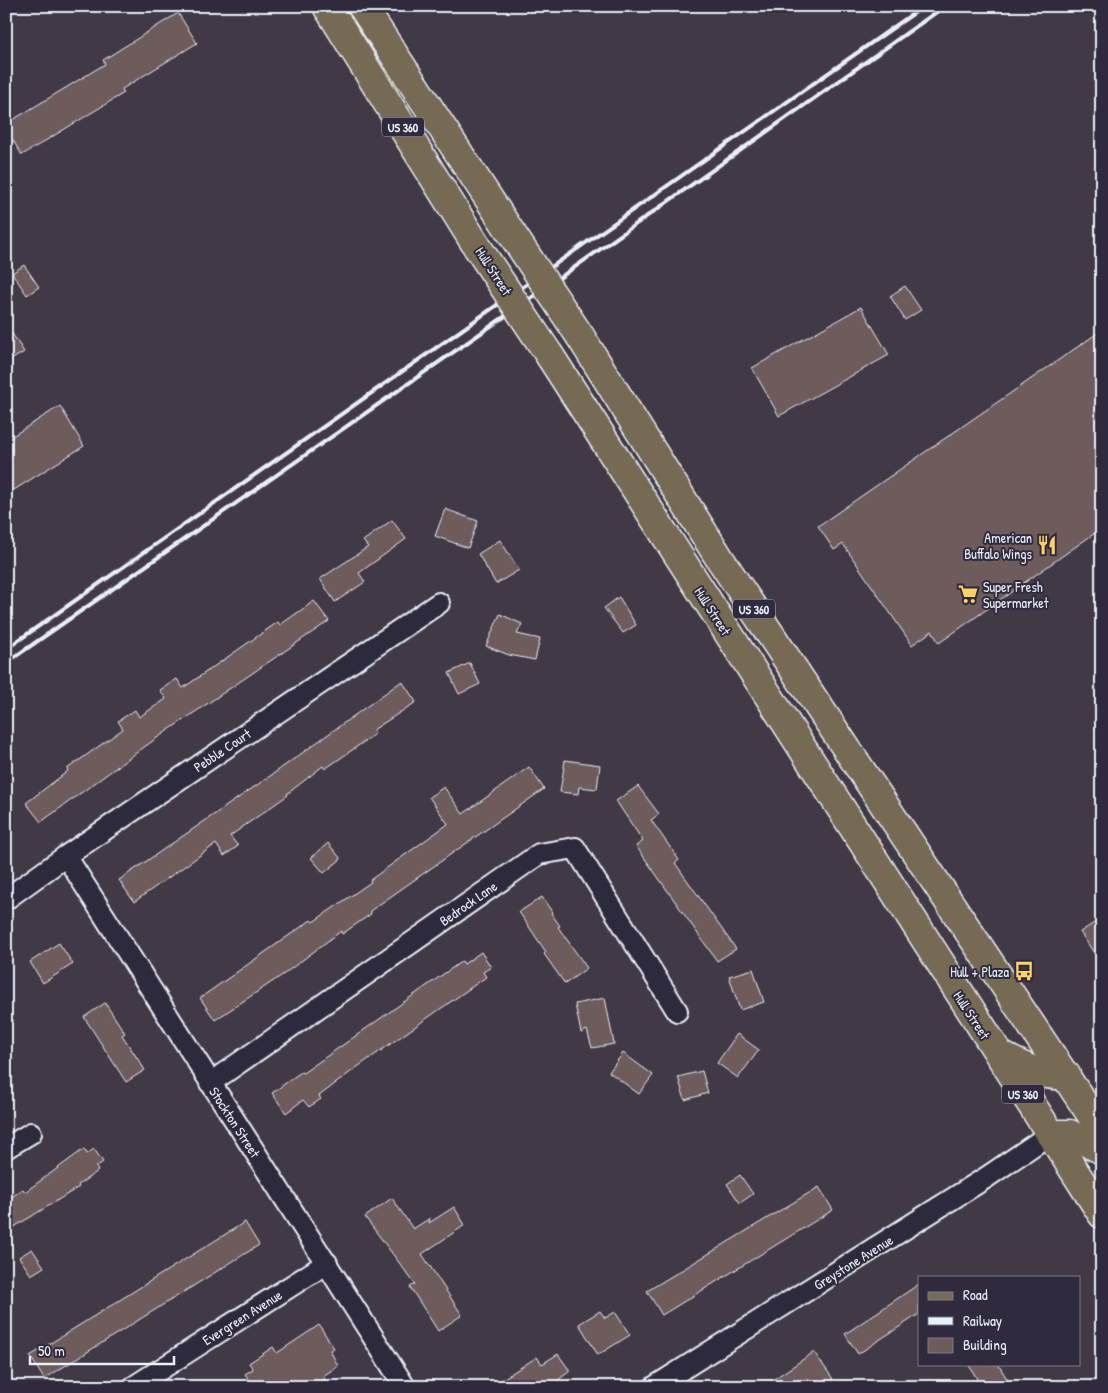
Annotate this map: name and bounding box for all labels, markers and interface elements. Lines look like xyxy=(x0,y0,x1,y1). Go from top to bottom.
road number: US 360 xyxy=(382,118,424,136)
street label: Hull Street xyxy=(471,243,517,299)
place label: American Buffalo Wings xyxy=(964,528,1032,564)
restaurant icon: American Buffalo Wings xyxy=(1036,534,1058,556)
place label: Super Fresh Supermarket xyxy=(983,577,1049,613)
street label: Hull Street xyxy=(690,583,736,639)
supermarket icon: Super Fresh Supermarket xyxy=(957,583,979,605)
road number: US 360 xyxy=(733,600,775,618)
street label: Pebble Court xyxy=(190,724,255,776)
street label: Bedrock Lane xyxy=(435,876,501,930)
bus stop icon: Hull + Plaza xyxy=(1013,960,1035,982)
place label: Hull + Plaza xyxy=(950,962,1010,981)
street label: Hull Street xyxy=(949,987,995,1043)
street label: Stockton Street xyxy=(205,1083,265,1161)
road number: US 360 xyxy=(1002,1084,1044,1104)
street label: Greystone Avenue xyxy=(810,1230,897,1295)
legend xyxy=(918,1276,1080,1366)
text: Road xyxy=(963,1284,988,1305)
street label: Evergreen Avenue xyxy=(199,1285,286,1350)
text: Railway xyxy=(963,1310,1002,1331)
scale bar xyxy=(30,1333,174,1365)
text: Building xyxy=(963,1334,1007,1355)
text: 50 m xyxy=(38,1340,65,1361)

